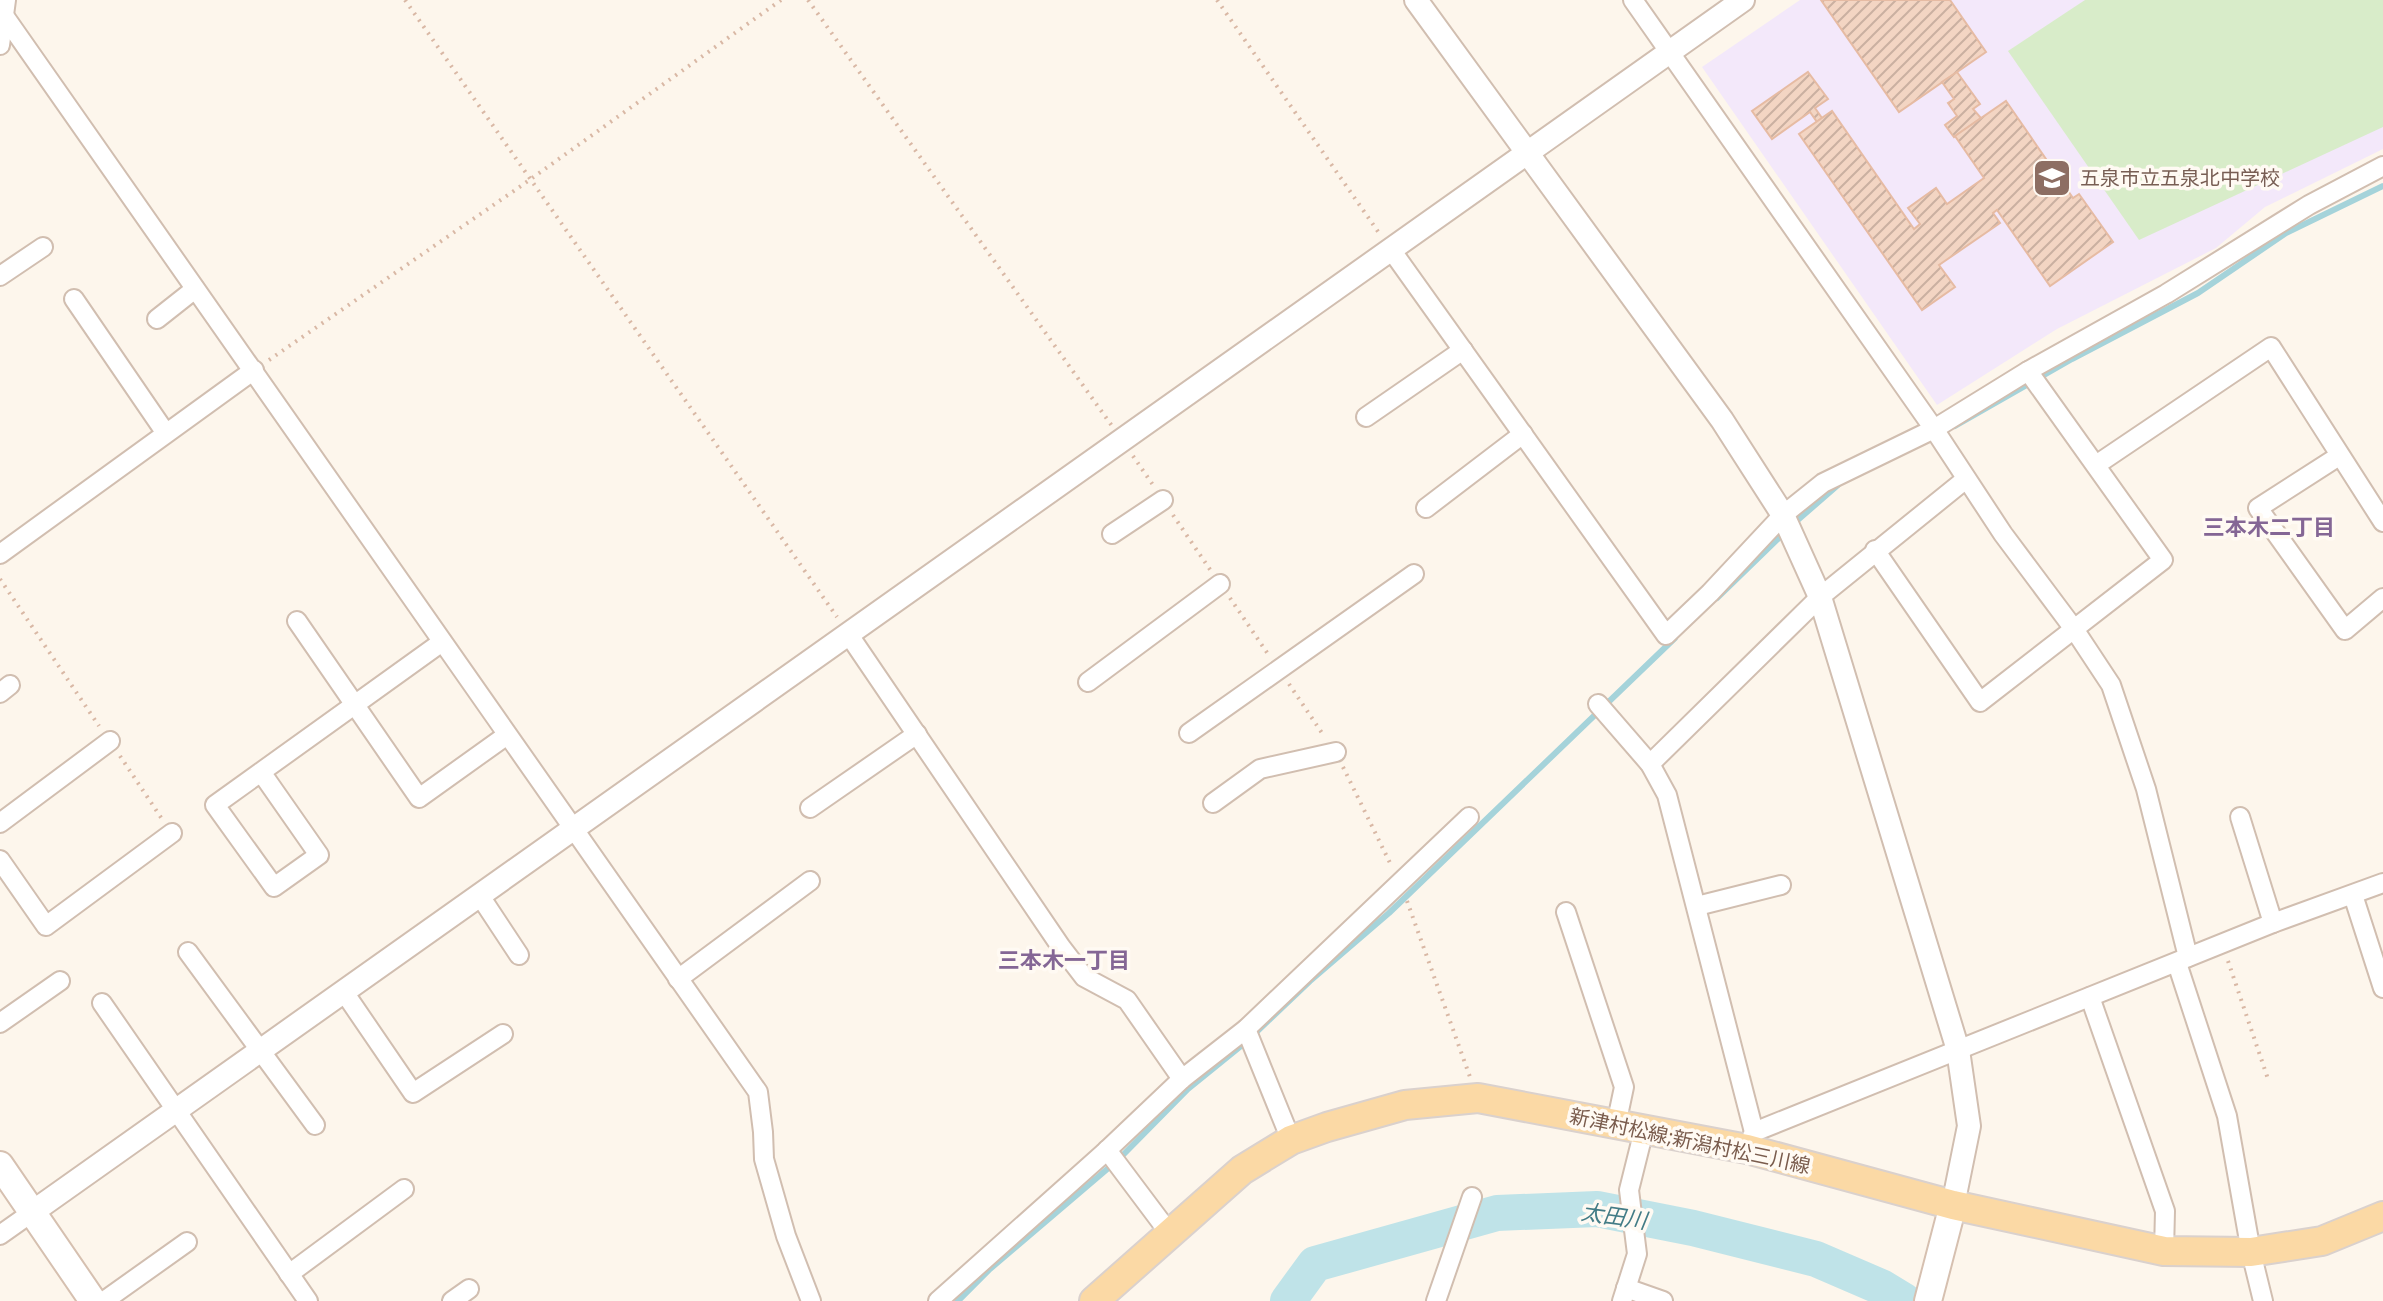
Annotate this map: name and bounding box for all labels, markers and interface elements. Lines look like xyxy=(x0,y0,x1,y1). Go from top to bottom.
school or university icon: 五泉市立五泉北中学校 xyxy=(2031,157,2073,199)
place label: 五泉市立五泉北中学校 xyxy=(2080,164,2280,191)
district label: 三本木二丁目 xyxy=(2203,511,2335,541)
district label: 三本木一丁目 xyxy=(998,944,1130,974)
street label: 新津村松線;新潟村松三川線 xyxy=(1567,1102,1813,1179)
water label: 太田川 xyxy=(1579,1196,1651,1235)

